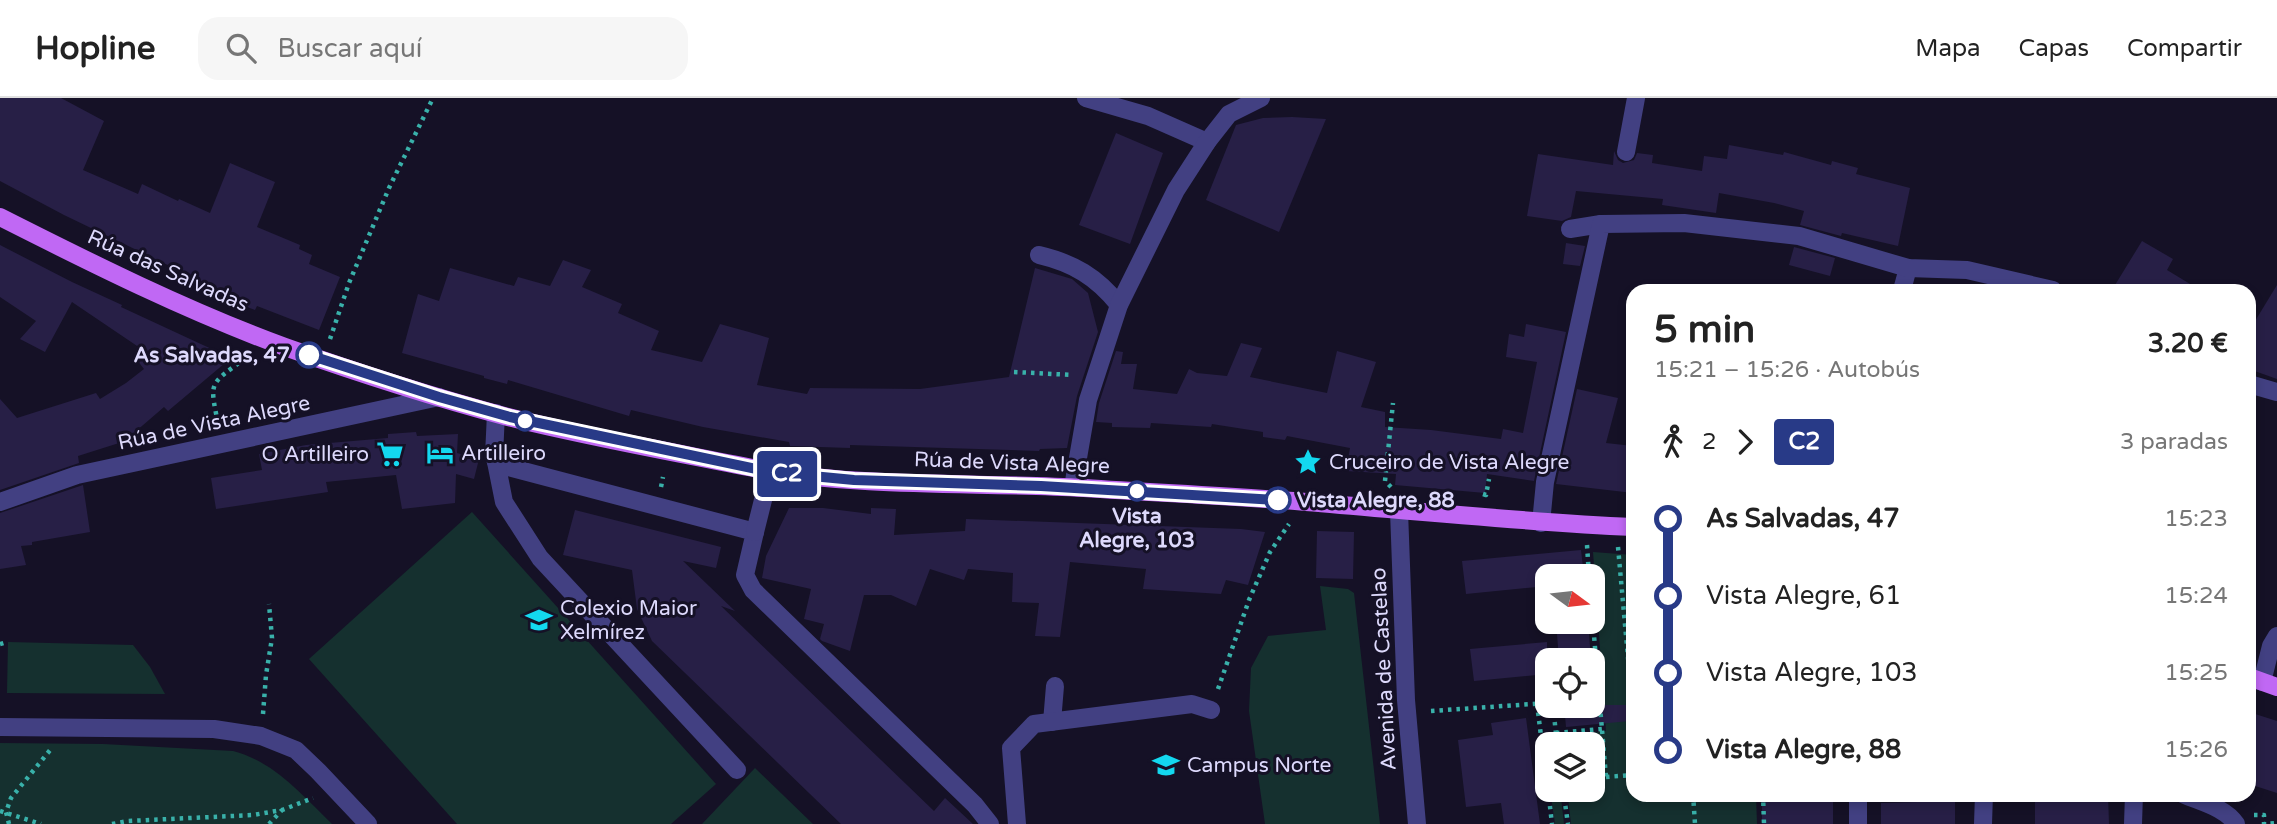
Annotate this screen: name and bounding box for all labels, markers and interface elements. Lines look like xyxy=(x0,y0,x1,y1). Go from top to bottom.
search box xyxy=(198,17,688,80)
text: Hopline xyxy=(35,29,156,68)
icon: search xyxy=(222,29,260,67)
text: Buscar aquí xyxy=(278,33,422,64)
text: Mapa xyxy=(1915,34,1981,63)
text: Capas xyxy=(2019,34,2089,63)
text: Compartir xyxy=(2127,34,2242,63)
street label: Rúa das Salvadas xyxy=(84,224,252,318)
text: 5 min xyxy=(1654,307,1755,353)
text: 3.20 € xyxy=(2148,328,2228,359)
marker: As Salvadas, 47 xyxy=(296,342,322,368)
place label: As Salvadas, 47 xyxy=(134,343,290,368)
text: 15:21 – 15:26 · Autobús xyxy=(1654,356,1920,384)
street label: Rúa de Vista Alegre xyxy=(116,390,313,456)
unlabelled marker xyxy=(515,411,535,431)
icon: walk xyxy=(1654,423,1692,461)
icon: forward xyxy=(1726,423,1764,461)
text: C2 xyxy=(1788,427,1820,456)
text: 2 xyxy=(1702,428,1716,456)
text: 3 paradas xyxy=(2120,428,2228,456)
hotel icon: Artilleiro xyxy=(425,438,455,468)
supermarket icon: O Artilleiro xyxy=(375,439,405,469)
place label: Artilleiro xyxy=(461,441,546,466)
place label: O Artilleiro xyxy=(262,442,369,467)
street label: Rúa de Vista Alegre xyxy=(914,447,1110,479)
place icon: Cruceiro de Vista Alegre xyxy=(1293,447,1323,477)
place label: Cruceiro de Vista Alegre xyxy=(1329,450,1570,475)
line badge: C2 xyxy=(756,451,818,497)
text: C2 xyxy=(771,459,803,488)
marker: Vista Alegre, 103 xyxy=(1127,481,1147,501)
marker: Vista Alegre, 88 xyxy=(1265,487,1291,513)
place label: Vista Alegre, 88 xyxy=(1297,488,1455,513)
text: As Salvadas, 47 xyxy=(1706,503,1900,534)
place label: Vista Alegre, 103 xyxy=(1079,504,1195,553)
text: 15:23 xyxy=(2164,505,2228,533)
north arrow xyxy=(1535,564,1605,634)
map controls xyxy=(1535,564,1605,802)
street label: Avenida de Castelao xyxy=(1366,567,1402,771)
text: Vista Alegre, 61 xyxy=(1706,580,1901,611)
text: 15:24 xyxy=(2164,582,2228,610)
place label: Colexio Maior Xelmírez xyxy=(560,596,697,645)
school or university icon: Colexio Maior Xelmírez xyxy=(524,605,554,635)
button: locate xyxy=(1535,648,1605,718)
text: Vista Alegre, 103 xyxy=(1706,657,1918,688)
text: 15:25 xyxy=(2164,659,2228,687)
button: layers xyxy=(1535,732,1605,802)
text: Vista Alegre, 88 xyxy=(1706,734,1901,765)
text: 15:26 xyxy=(2164,736,2228,764)
school or university icon: Campus Norte xyxy=(1151,750,1181,780)
place label: Campus Norte xyxy=(1187,753,1332,778)

